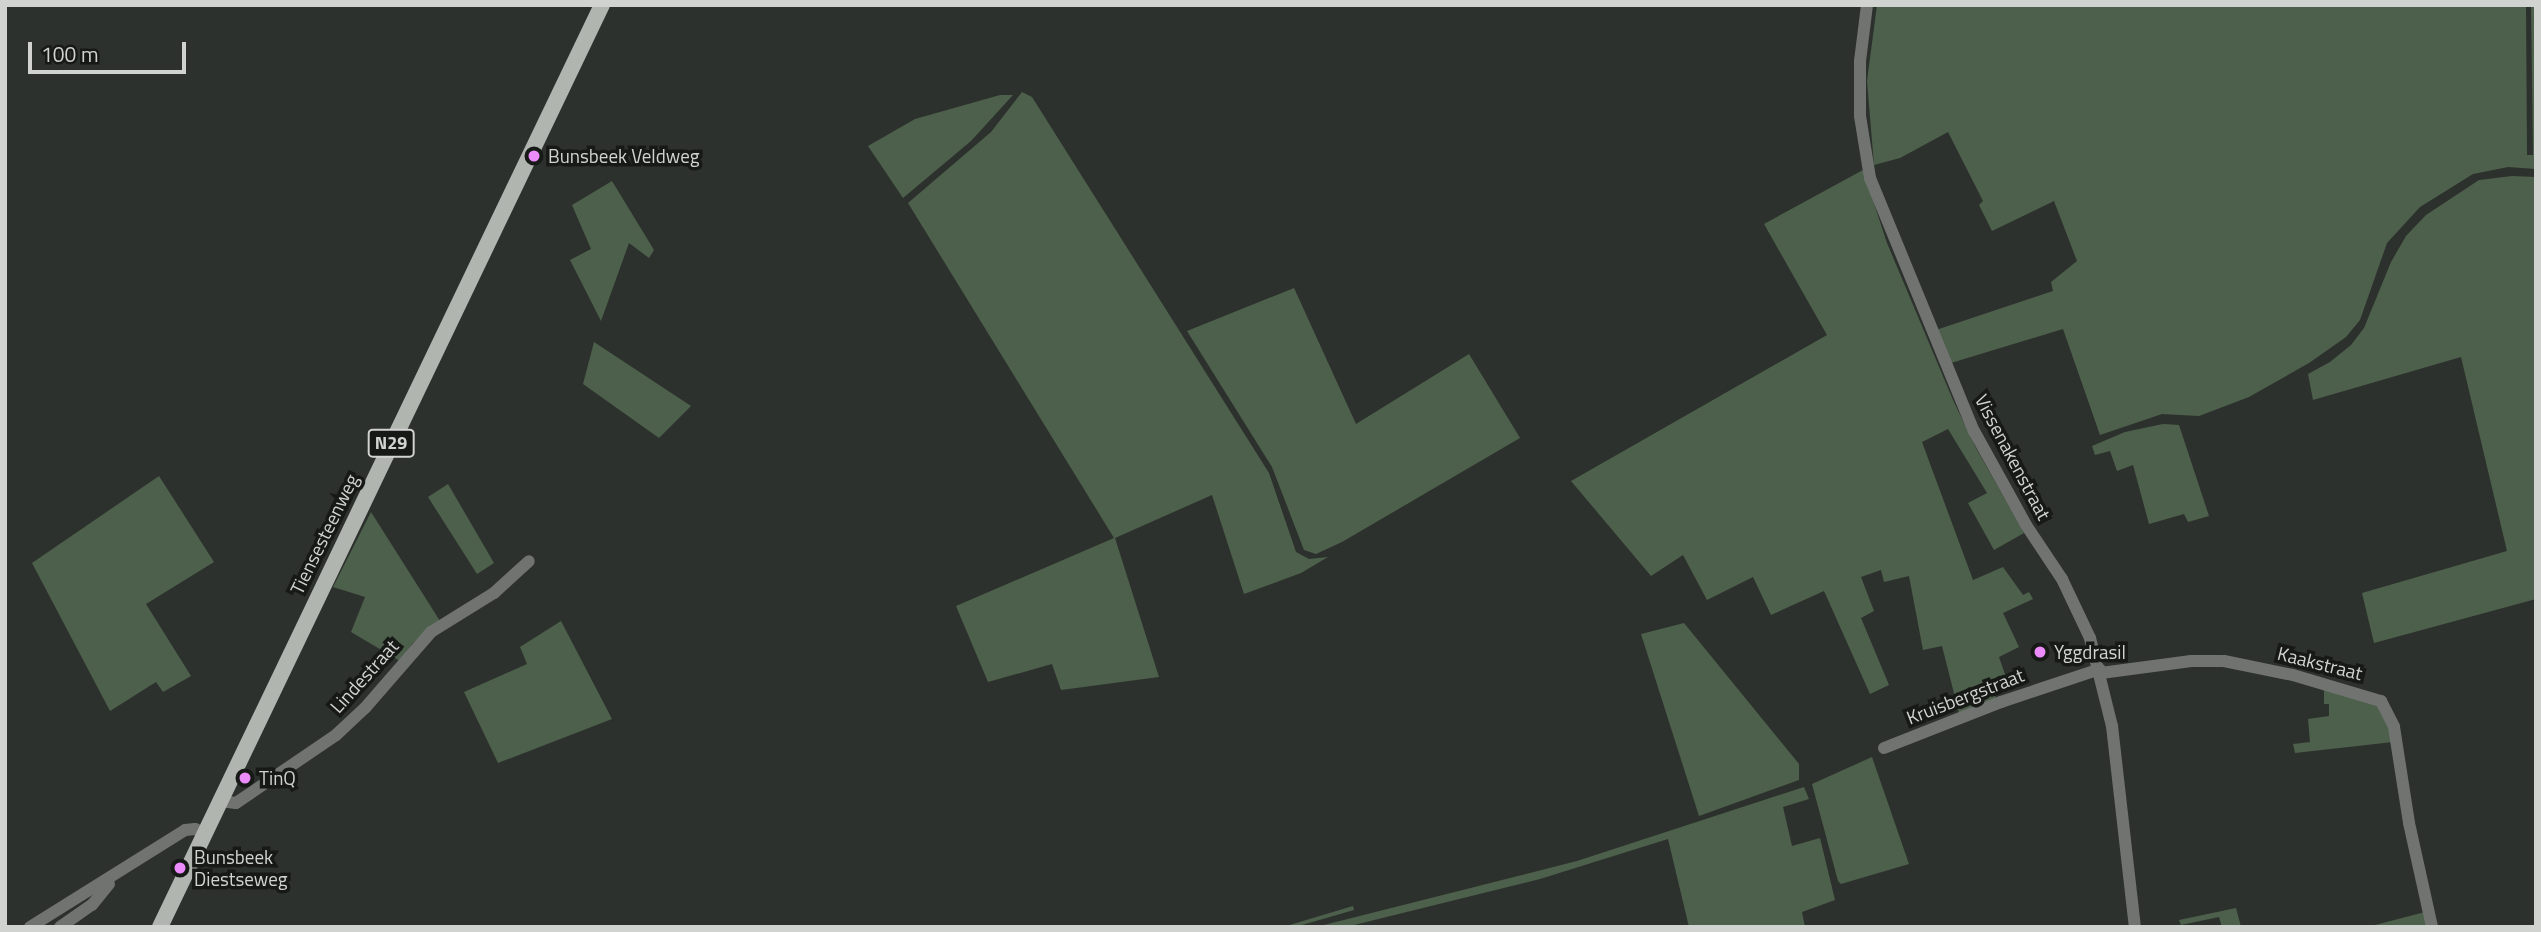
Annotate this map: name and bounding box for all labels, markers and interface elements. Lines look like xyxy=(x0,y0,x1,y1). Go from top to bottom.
scale bar xyxy=(32,28,189,72)
text: 100 m xyxy=(41,38,98,70)
place label: Bunsbeek Veldweg xyxy=(548,145,700,167)
marker: Bunsbeek Veldweg xyxy=(526,148,542,164)
street label: Vissenakenstraat xyxy=(1970,390,2056,524)
road number: N29 xyxy=(366,428,416,458)
street label: Tiensesteenweg xyxy=(285,470,363,598)
street label: Lindestraat xyxy=(325,635,403,717)
place label: Yggdrasil xyxy=(2054,641,2126,663)
street label: Kaakstraat xyxy=(2275,641,2365,685)
marker: Yggdrasil xyxy=(2032,644,2048,660)
street label: Kruisbergstraat xyxy=(1903,663,2027,729)
place label: TinQ xyxy=(259,767,296,789)
marker: TinQ xyxy=(237,770,253,786)
place label: Bunsbeek Diestseweg xyxy=(194,846,288,890)
marker: Bunsbeek Diestseweg xyxy=(172,860,188,876)

